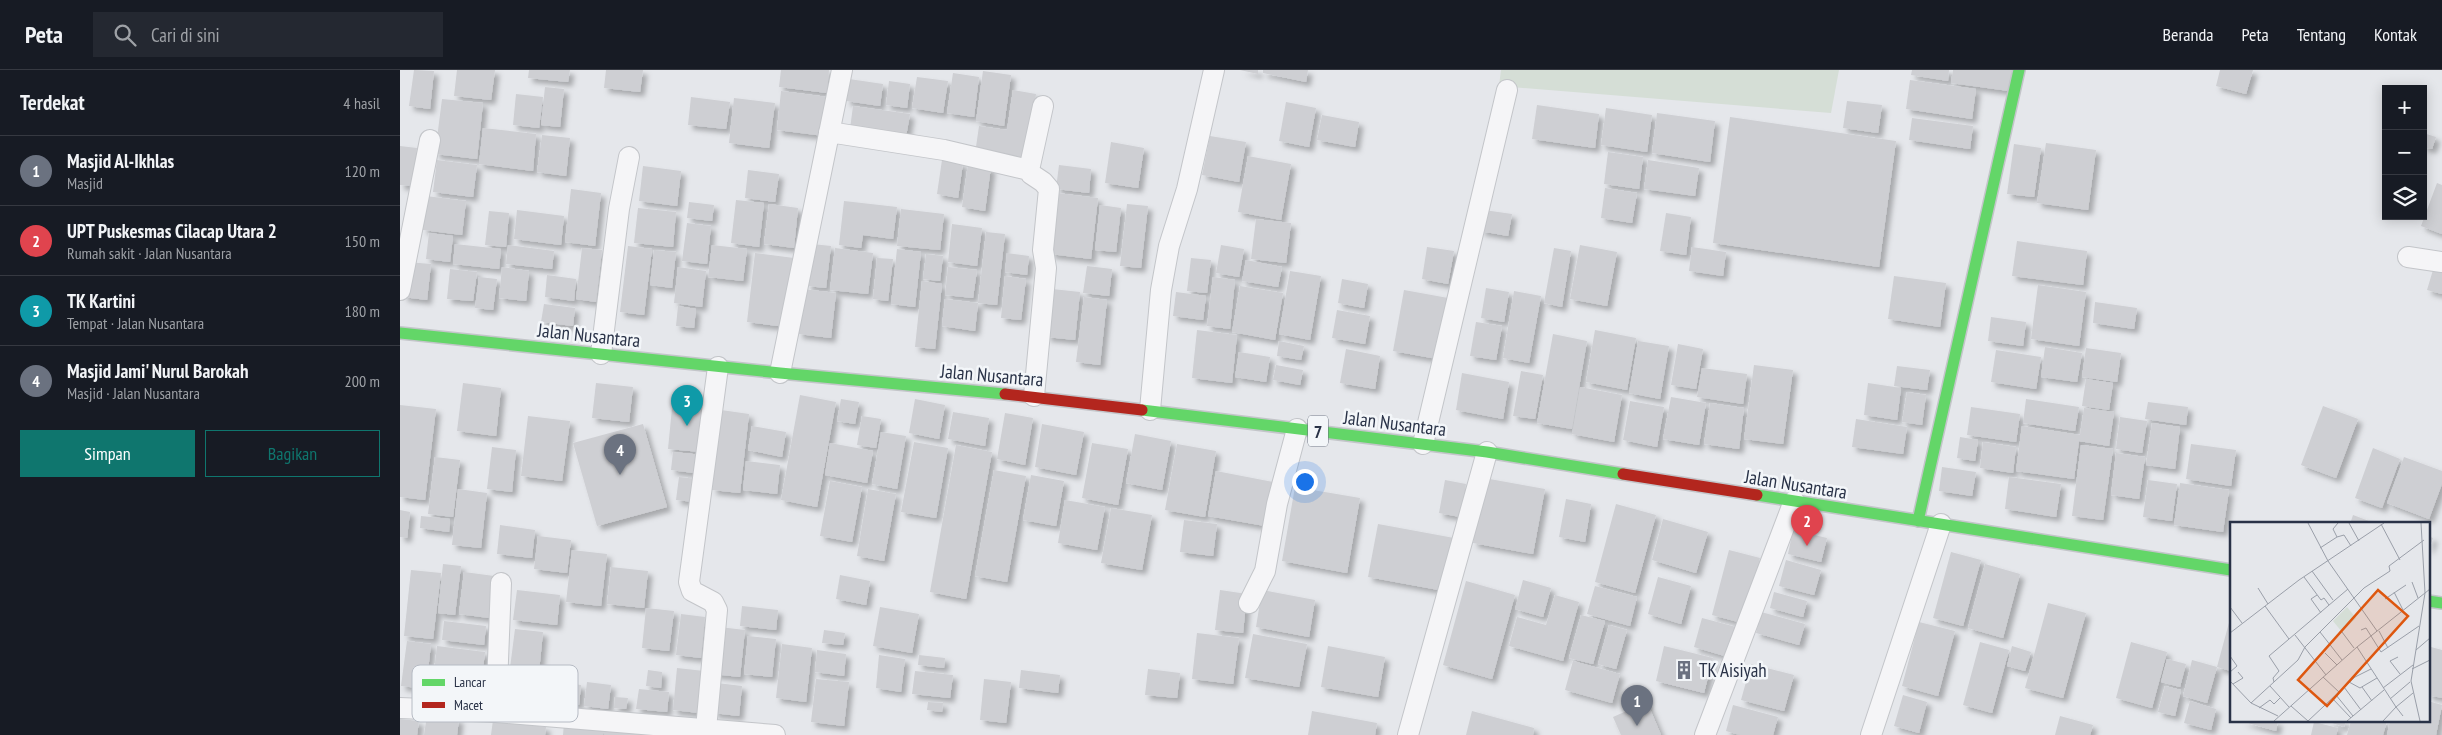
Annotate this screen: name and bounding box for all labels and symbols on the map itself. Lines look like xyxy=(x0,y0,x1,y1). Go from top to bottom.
street label: Jalan Nusantara xyxy=(536,318,641,352)
street label: Jalan Nusantara xyxy=(939,358,1044,391)
pin: 3 xyxy=(671,385,703,426)
street label: Jalan Nusantara xyxy=(1341,405,1448,441)
road number: 7 xyxy=(1308,416,1328,446)
pin: 4 xyxy=(604,434,636,475)
street label: Jalan Nusantara xyxy=(1742,464,1849,504)
your location xyxy=(1292,469,1318,495)
pin: 2 xyxy=(1791,505,1823,546)
inset map xyxy=(2230,522,2430,722)
place label: TK Aisiyah xyxy=(1699,658,1767,682)
building icon: TK Aisiyah xyxy=(1673,659,1695,681)
legend xyxy=(412,665,578,722)
text: Lancar xyxy=(454,673,486,691)
pin: 1 xyxy=(1621,685,1653,726)
text: Macet xyxy=(454,696,483,714)

